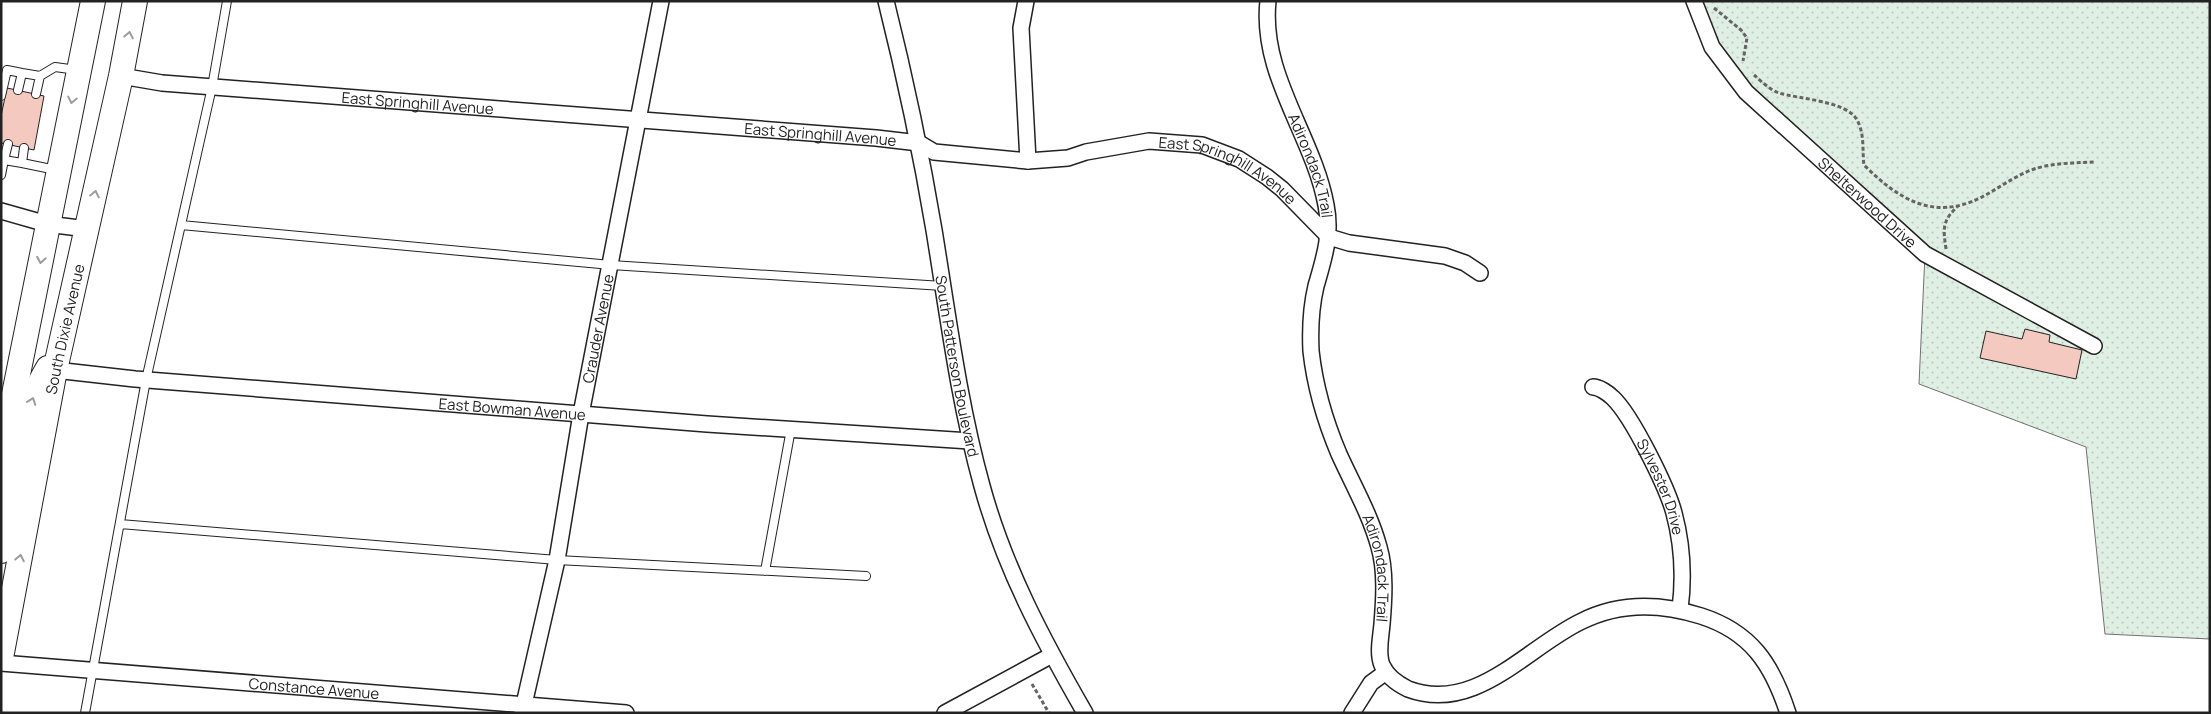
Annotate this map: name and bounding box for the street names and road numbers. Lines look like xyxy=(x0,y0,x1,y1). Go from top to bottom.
street label: East Springhill Avenue xyxy=(341,86,495,119)
street label: Adirondack Trail xyxy=(1284,110,1338,219)
street label: East Springhill Avenue xyxy=(744,117,898,151)
street label: East Springhill Avenue xyxy=(1158,131,1302,209)
street label: Shelterwood Drive xyxy=(1814,152,1922,253)
street label: South Dixie Avenue xyxy=(40,262,89,396)
street label: Crauder Avenue xyxy=(577,272,618,385)
street label: South Patterson Boulevard xyxy=(931,274,985,459)
street label: East Bowman Avenue xyxy=(438,392,587,425)
street label: Sylvester Drive xyxy=(1632,435,1689,537)
street label: Adirondack Trail xyxy=(1358,511,1394,623)
street label: Constance Avenue xyxy=(248,672,380,704)

